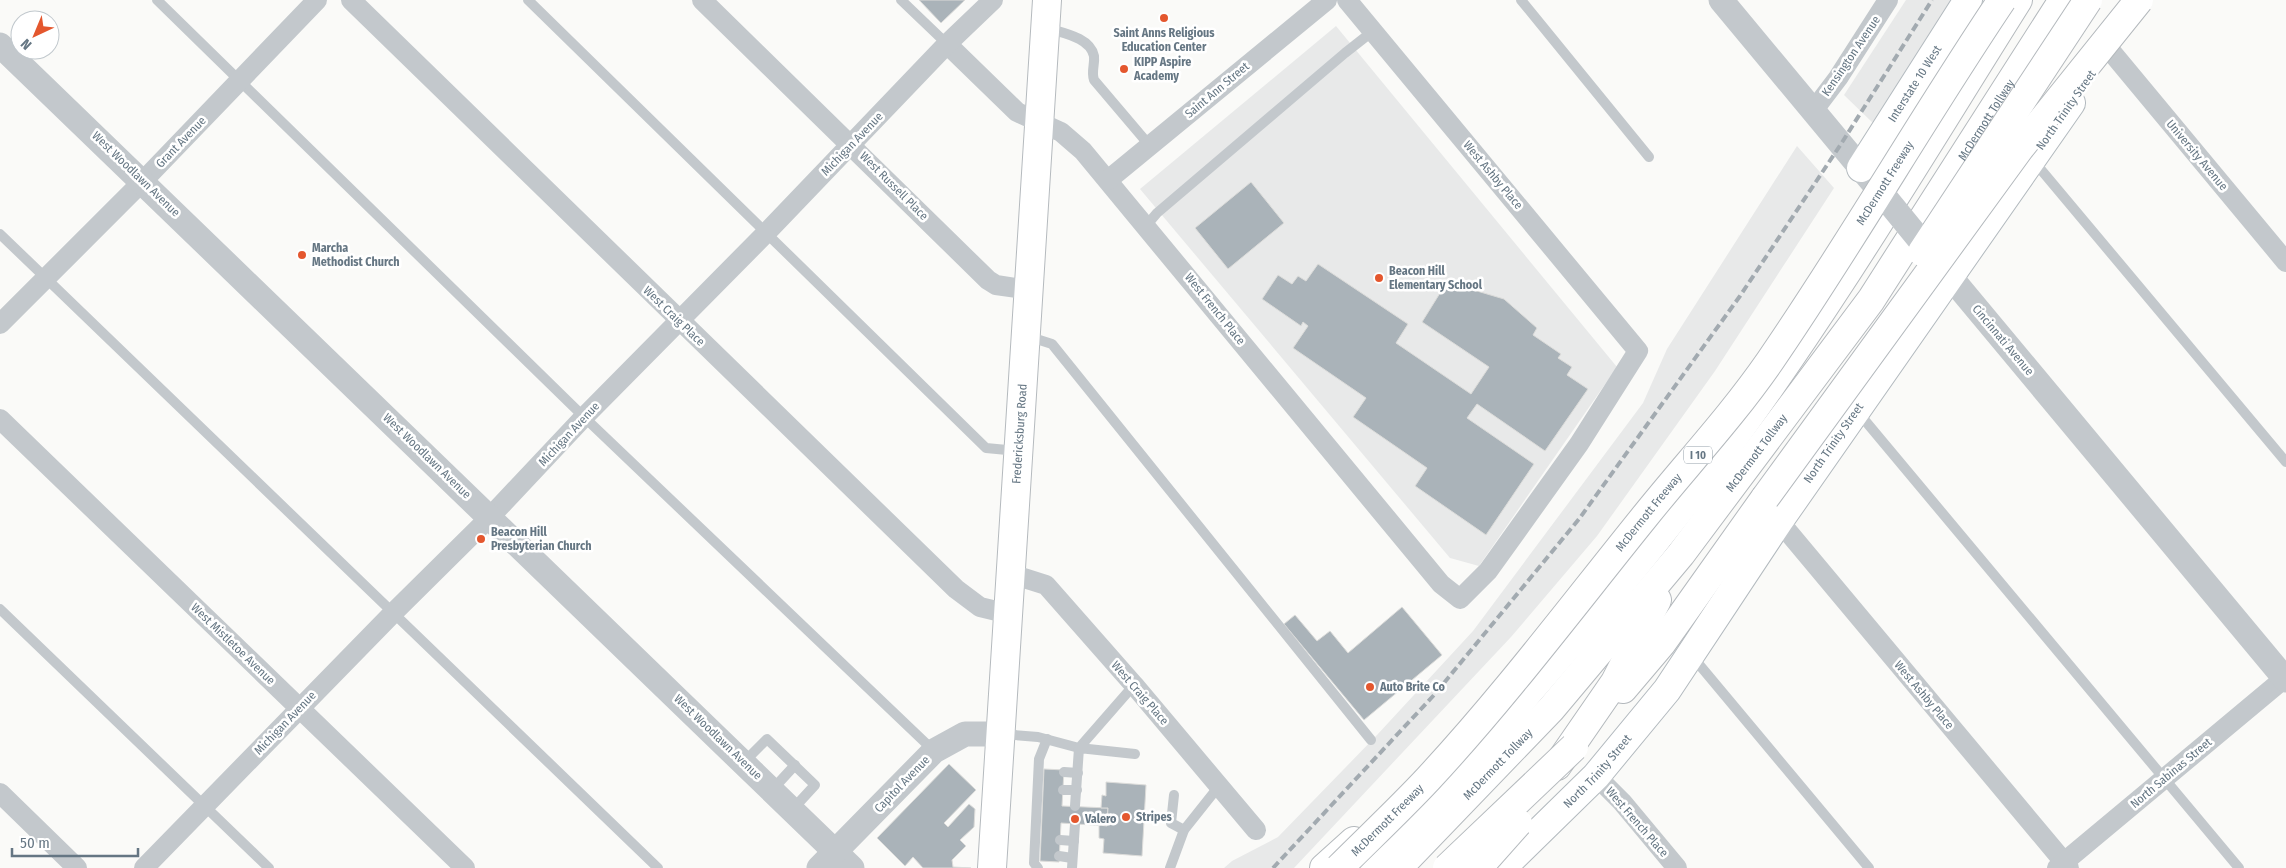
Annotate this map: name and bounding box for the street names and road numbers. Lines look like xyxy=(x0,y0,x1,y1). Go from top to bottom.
street label: Kensington Avenue xyxy=(1819,13,1883,99)
street label: Interstate 10 West xyxy=(1885,43,1944,125)
street label: Saint Ann Street xyxy=(1182,59,1252,121)
street label: North Trinity Street xyxy=(2033,67,2099,153)
street label: McDermott Tollway xyxy=(1955,76,2018,163)
street label: Michigan Avenue xyxy=(818,109,886,179)
street label: Grant Avenue xyxy=(153,113,209,170)
street label: University Avenue xyxy=(2163,117,2231,193)
street label: West Woodlawn Avenue xyxy=(89,128,183,220)
street label: West Ashby Place xyxy=(1460,138,1526,212)
street label: McDermott Freeway xyxy=(1853,138,1917,228)
street label: West Russell Place xyxy=(857,149,931,223)
street label: West French Place xyxy=(1182,270,1248,348)
street label: West Craig Place xyxy=(640,283,708,349)
street label: Cincinnati Avenue xyxy=(1969,302,2037,378)
street label: Fredericksburg Road xyxy=(1009,383,1030,484)
street label: Michigan Avenue xyxy=(536,399,602,469)
street label: North Trinity Street xyxy=(1801,400,1866,486)
street label: West Woodlawn Avenue xyxy=(380,410,474,502)
street label: McDermott Tollway xyxy=(1723,411,1790,495)
road number: I 10 xyxy=(1684,446,1712,464)
street label: McDermott Freeway xyxy=(1613,470,1685,554)
street label: West Mistletoe Avenue xyxy=(188,600,278,688)
street label: West Craig Place xyxy=(1109,658,1171,728)
street label: West Ashby Place xyxy=(1891,658,1957,732)
street label: Michigan Avenue xyxy=(251,688,319,758)
street label: West Woodlawn Avenue xyxy=(671,691,765,783)
street label: McDermott Tollway xyxy=(1460,725,1536,803)
street label: North Trinity Street xyxy=(1561,732,1634,811)
street label: North Sabinas Street xyxy=(2128,735,2214,811)
street label: Capitol Avenue xyxy=(871,753,933,815)
street label: McDermott Freeway xyxy=(1348,781,1427,859)
street label: West French Place xyxy=(1603,784,1671,860)

